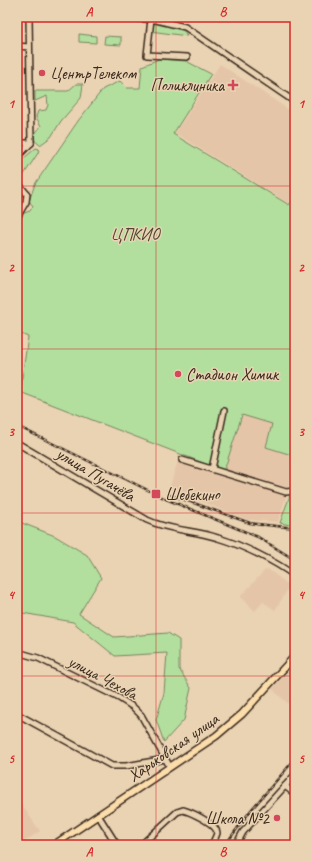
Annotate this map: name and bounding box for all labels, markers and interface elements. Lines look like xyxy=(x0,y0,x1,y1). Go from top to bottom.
text: A xyxy=(86,4,94,20)
text: B xyxy=(220,4,228,20)
place label: ЦентрТелеком xyxy=(50,63,137,84)
marker: ЦентрТелеком xyxy=(37,68,47,78)
place label: Поликлиника xyxy=(150,75,225,96)
marker: Поликлиника xyxy=(227,79,239,91)
text: 1 xyxy=(8,96,16,112)
text: 1 xyxy=(298,96,306,112)
park label: ЦПКИО xyxy=(111,224,161,245)
text: 2 xyxy=(8,260,15,276)
text: 2 xyxy=(298,260,305,276)
place label: Стадион Химик xyxy=(186,364,280,385)
marker: Стадион Химик xyxy=(173,369,183,379)
text: 3 xyxy=(8,424,15,440)
text: 3 xyxy=(298,424,305,440)
street label: улица Пугачёва xyxy=(52,442,140,507)
place label: Шебекино xyxy=(165,484,221,505)
marker: Шебекино xyxy=(150,488,162,500)
text: 4 xyxy=(8,587,16,603)
text: 4 xyxy=(298,587,306,603)
street label: улица Чехова xyxy=(64,650,143,705)
street label: Харьковская улица xyxy=(124,708,224,786)
text: 5 xyxy=(8,751,15,767)
text: 5 xyxy=(298,751,305,767)
place label: Школа №2 xyxy=(206,808,270,829)
marker: Школа №2 xyxy=(272,813,282,823)
text: A xyxy=(86,844,94,860)
text: B xyxy=(220,844,228,860)

